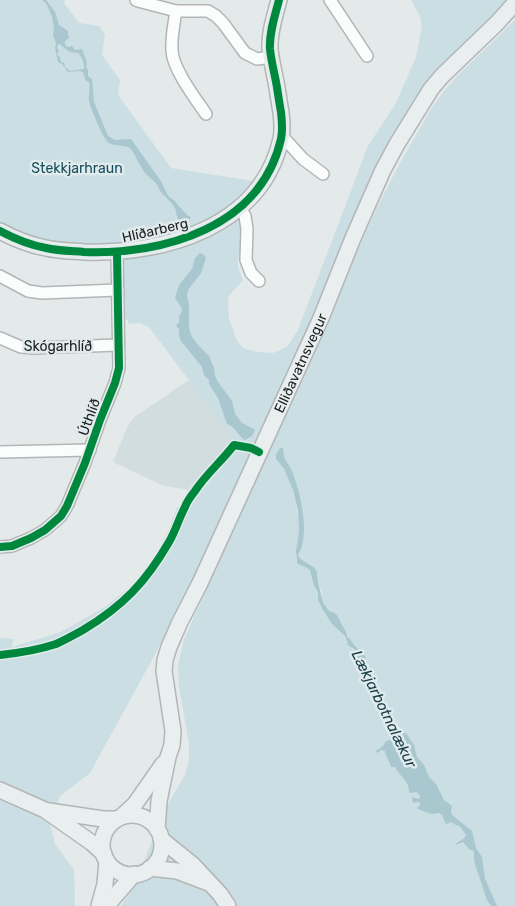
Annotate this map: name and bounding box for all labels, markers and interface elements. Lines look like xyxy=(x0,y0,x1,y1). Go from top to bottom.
park label: Stekkjarhraun xyxy=(31,160,123,177)
street label: Hlíðarberg xyxy=(120,215,190,246)
street label: Elliðavatnsvegur xyxy=(271,310,331,416)
street label: Skógarhlíð xyxy=(24,338,92,355)
street label: Úthlíð xyxy=(74,396,104,438)
water label: Lækjarbotnalækur xyxy=(348,647,421,772)

